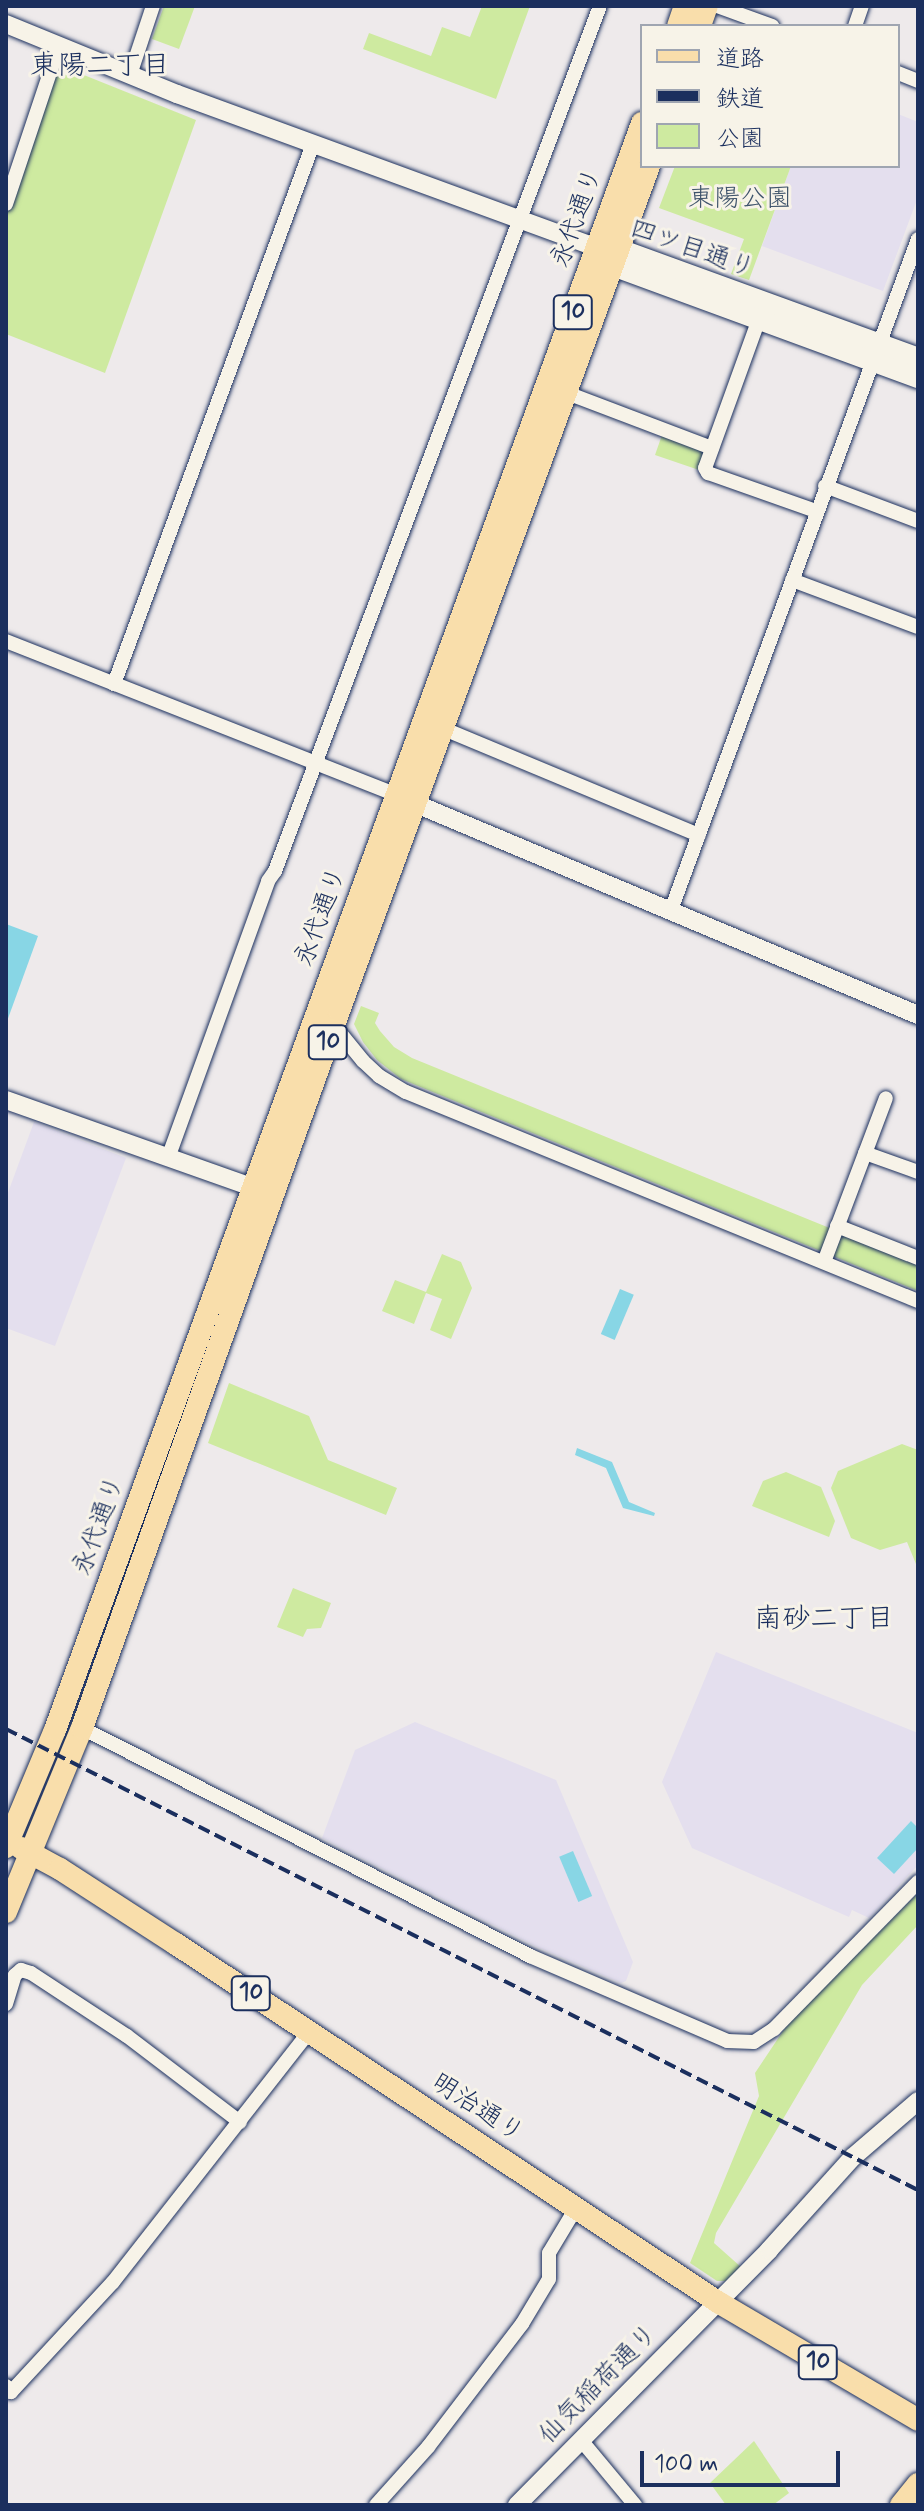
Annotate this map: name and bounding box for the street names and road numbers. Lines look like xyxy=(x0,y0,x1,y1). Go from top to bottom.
street label: 永代通り xyxy=(546,164,610,272)
street label: 四ツ目通り xyxy=(625,214,759,286)
road number: 10 xyxy=(551,292,595,332)
street label: 永代通り xyxy=(290,863,354,971)
road number: 10 xyxy=(306,1022,350,1062)
street label: 永代通り xyxy=(68,1472,132,1580)
road number: 10 xyxy=(229,1973,273,2013)
street label: 明治通り xyxy=(425,2068,529,2150)
street label: 仙気稲荷通り xyxy=(533,2319,665,2451)
road number: 10 xyxy=(796,2342,840,2382)

